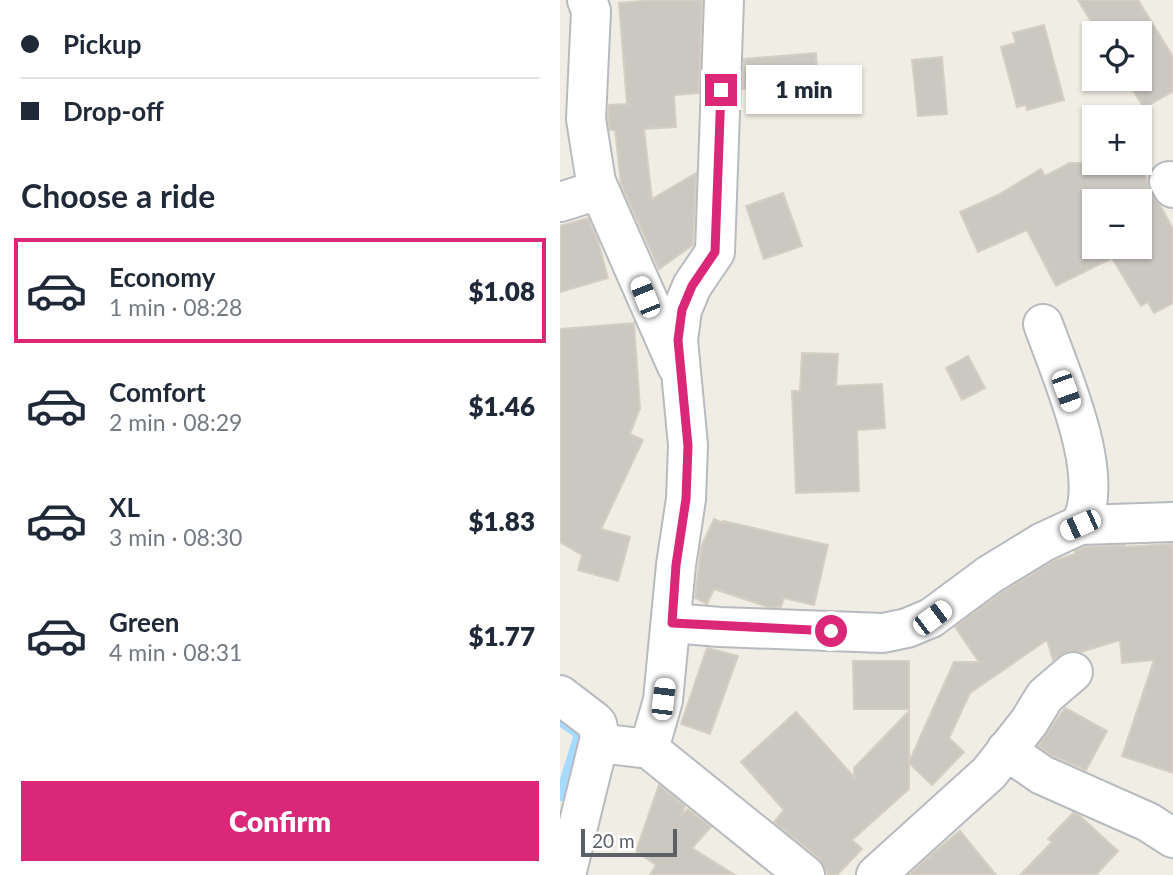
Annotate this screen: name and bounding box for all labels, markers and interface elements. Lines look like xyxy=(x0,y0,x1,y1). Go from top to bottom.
map controls xyxy=(1082,21,1152,259)
button: locate xyxy=(1082,21,1152,91)
text: Pickup xyxy=(63,28,142,60)
callout: 1 min xyxy=(746,66,861,114)
route end xyxy=(705,74,737,106)
text: 1 min xyxy=(775,75,833,103)
text: Drop-off xyxy=(63,95,164,127)
button: + xyxy=(1082,105,1152,175)
text: Choose a ride xyxy=(21,176,215,215)
button: − xyxy=(1082,189,1152,259)
icon: car xyxy=(25,259,88,322)
text: Economy xyxy=(109,261,215,293)
car xyxy=(628,274,663,320)
text: $1.08 xyxy=(468,275,535,307)
text: 1 min · 08:28 xyxy=(109,293,242,321)
car xyxy=(1049,368,1084,414)
icon: car xyxy=(25,374,88,437)
text: Comfort xyxy=(109,376,206,408)
text: $1.46 xyxy=(468,390,535,422)
text: 2 min · 08:29 xyxy=(109,408,242,436)
icon: car xyxy=(25,489,88,552)
text: XL xyxy=(109,491,140,523)
text: $1.83 xyxy=(468,505,535,537)
car xyxy=(1057,507,1104,543)
text: 3 min · 08:30 xyxy=(109,523,242,551)
car xyxy=(909,597,956,639)
icon: car xyxy=(25,604,88,667)
text: Green xyxy=(109,606,179,638)
route start xyxy=(815,615,847,647)
text: $1.77 xyxy=(468,620,535,652)
text: 4 min · 08:31 xyxy=(109,638,242,666)
car xyxy=(651,677,676,721)
button: Confirm xyxy=(21,781,539,861)
scale bar xyxy=(581,826,677,858)
text: 20 m xyxy=(592,829,635,852)

